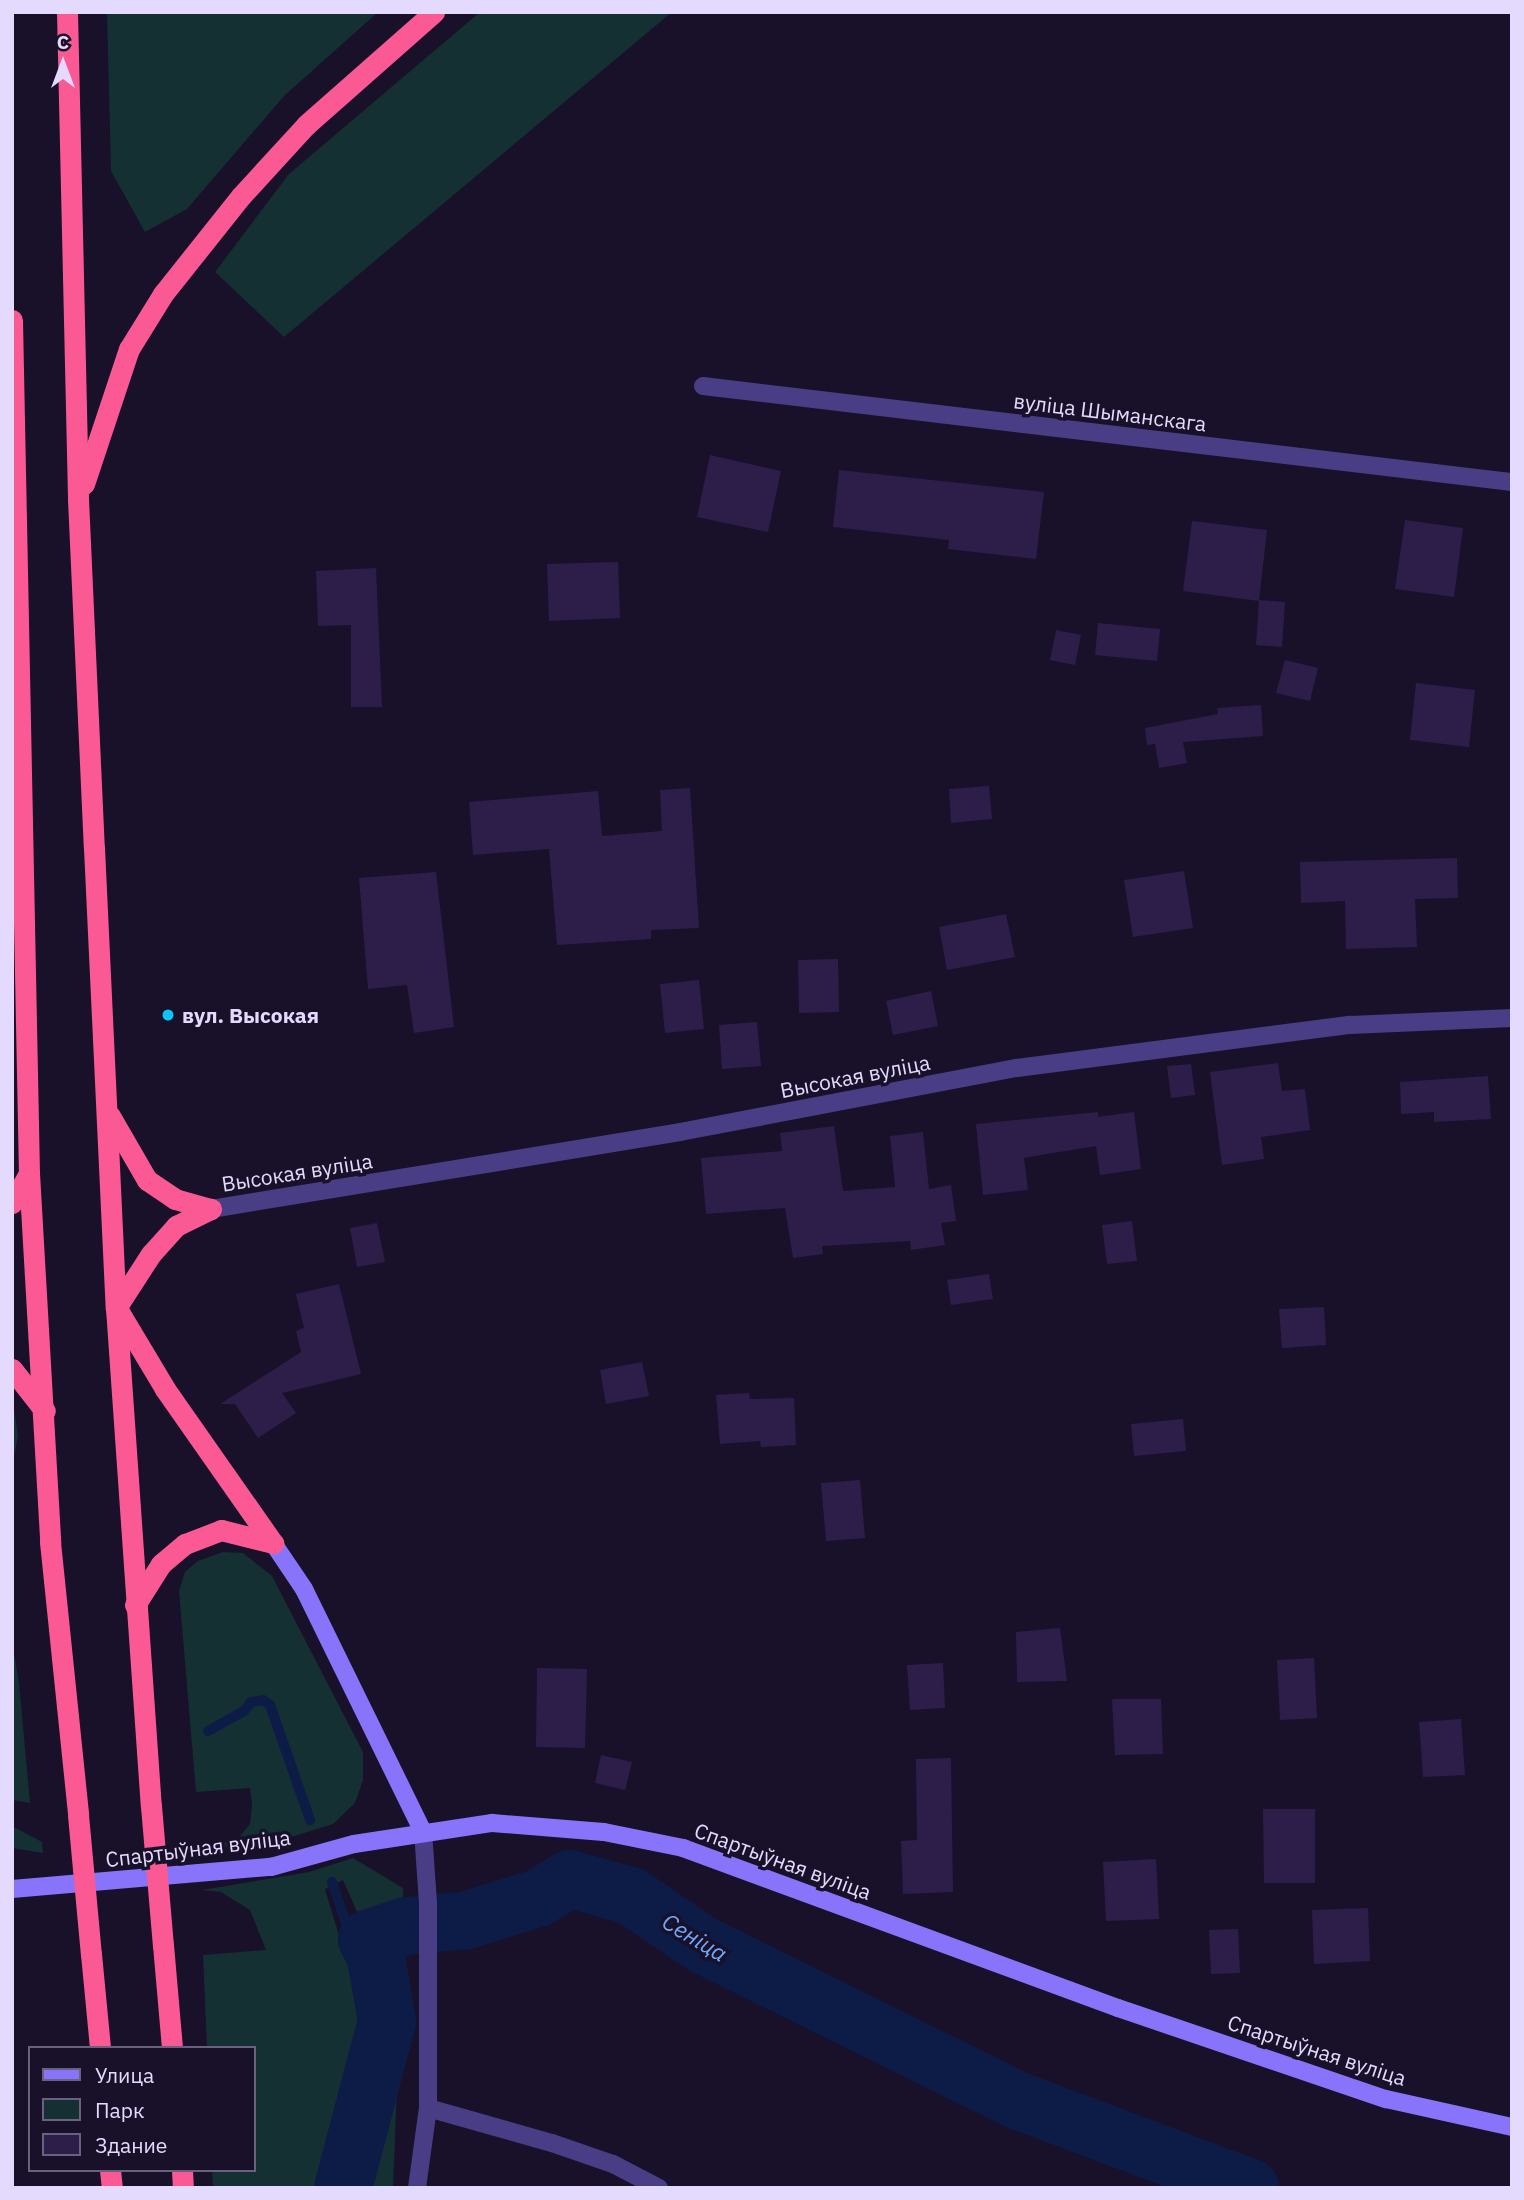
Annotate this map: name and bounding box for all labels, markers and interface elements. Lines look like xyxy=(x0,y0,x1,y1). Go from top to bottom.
north arrow xyxy=(28,28,98,98)
text: С xyxy=(57,30,69,54)
street label: вуліца Шыманскага xyxy=(1012,388,1208,436)
place label: вул. Высокая xyxy=(182,1002,319,1028)
marker: вул. Высокая xyxy=(160,1007,176,1023)
street label: Высокая вуліца xyxy=(778,1049,932,1103)
street label: Высокая вуліца xyxy=(220,1148,374,1196)
street label: Спартыўная вуліца xyxy=(691,1817,875,1905)
street label: Спартыўная вуліца xyxy=(104,1824,292,1872)
water label: Сеніца xyxy=(658,1907,732,1967)
street label: Спартыўная вуліца xyxy=(1225,2009,1409,2091)
legend xyxy=(28,2046,256,2172)
text: Улица xyxy=(95,2061,154,2089)
text: Парк xyxy=(95,2096,145,2124)
text: Здание xyxy=(95,2131,167,2159)

